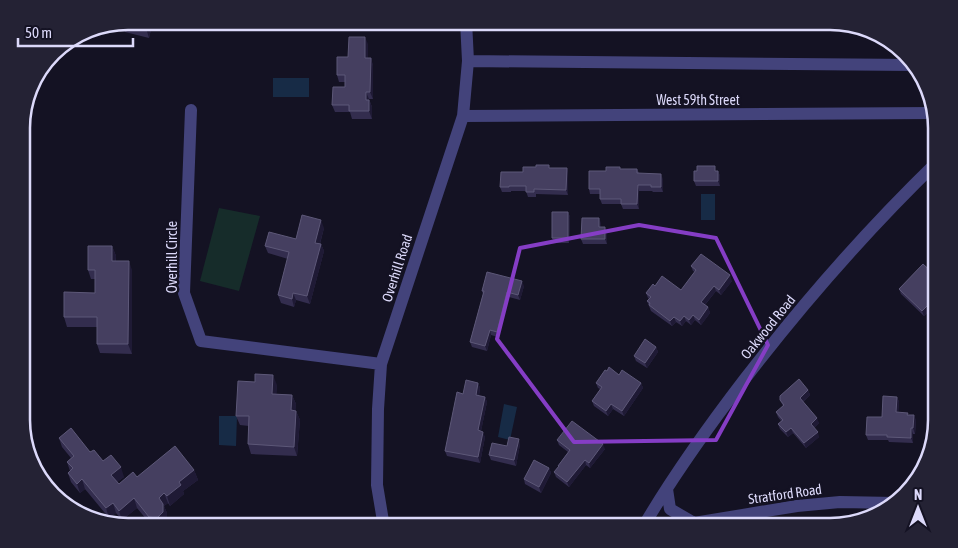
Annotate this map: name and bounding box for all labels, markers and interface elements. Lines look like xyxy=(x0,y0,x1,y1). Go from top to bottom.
scale bar xyxy=(18,15,132,47)
text: 50 m xyxy=(25,24,52,41)
street label: West 59th Street xyxy=(656,92,740,108)
street label: Overhill Circle xyxy=(164,221,180,293)
street label: Overhill Road xyxy=(379,232,415,304)
street label: Oakwood Road xyxy=(737,292,799,362)
street label: Stratford Road xyxy=(747,481,823,507)
north arrow xyxy=(893,483,943,533)
text: N xyxy=(914,487,922,503)

